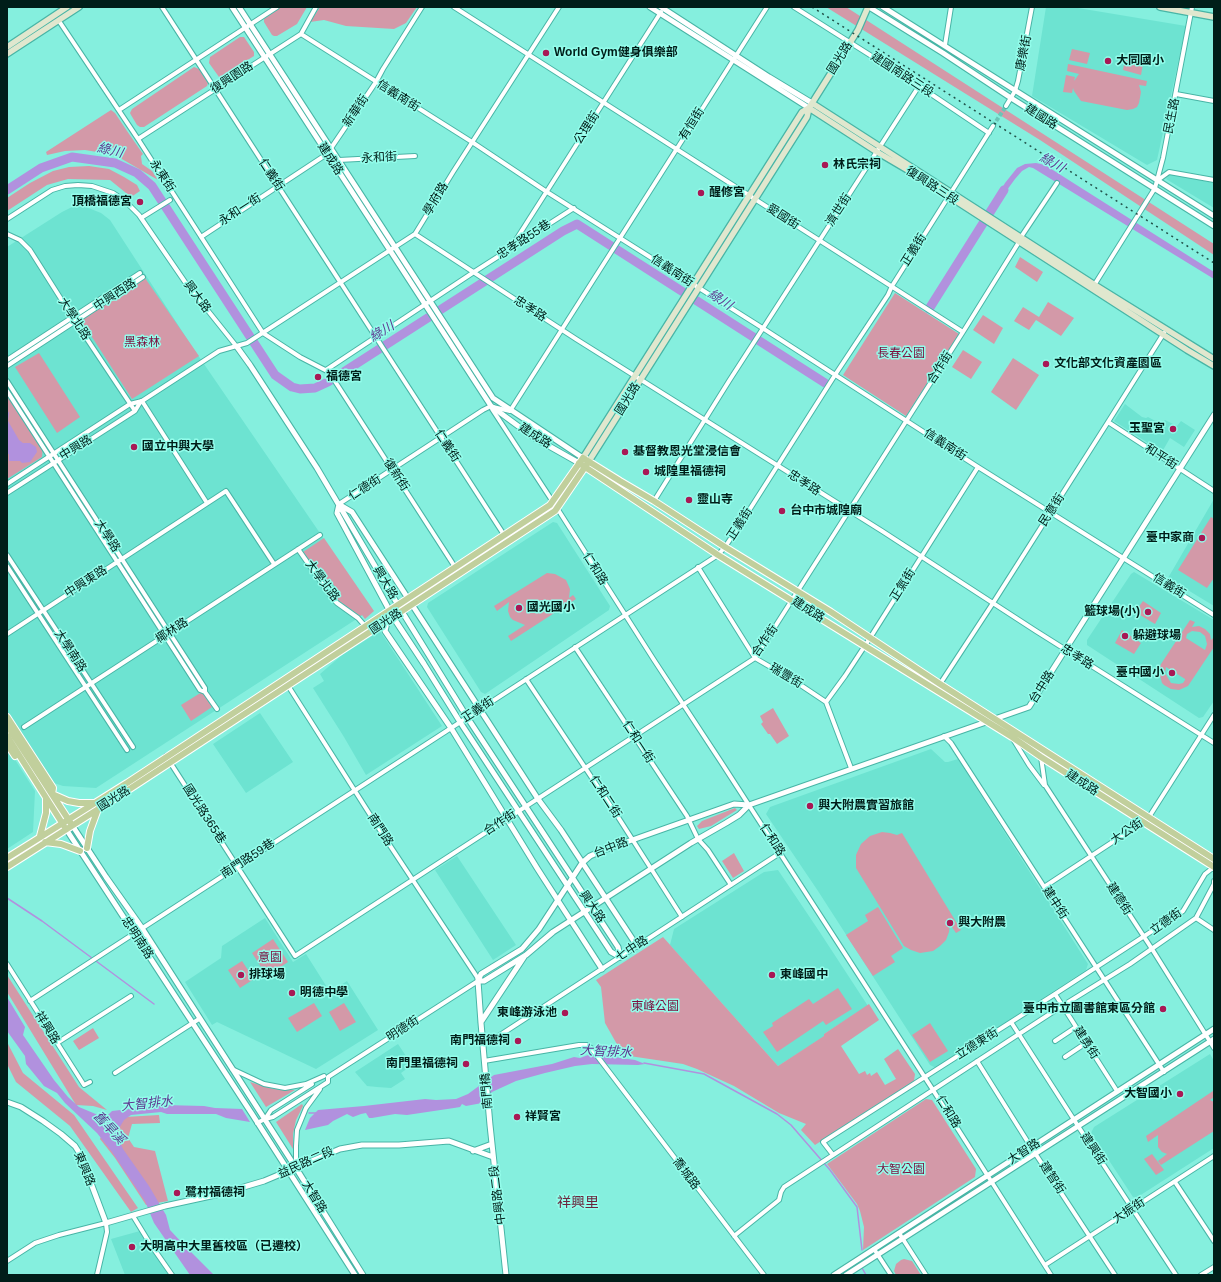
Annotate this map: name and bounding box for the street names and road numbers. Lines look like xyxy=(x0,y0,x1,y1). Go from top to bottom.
street label: 康樂街 xyxy=(1013,34,1035,72)
street label: 國光路 xyxy=(824,39,856,77)
street label: 建國南路三段 xyxy=(868,49,936,101)
street label: 復興園路 xyxy=(208,59,256,97)
street label: 信義南街 xyxy=(374,77,422,115)
street label: 新華街 xyxy=(340,92,372,130)
street label: 民生路 xyxy=(1161,97,1183,135)
street label: 建國路 xyxy=(1022,101,1060,133)
street label: 有恒街 xyxy=(676,105,708,143)
street label: 公理街 xyxy=(571,109,603,147)
street label: 建成路 xyxy=(314,140,346,178)
street label: 永和街 xyxy=(361,150,397,166)
street label: 仁義街 xyxy=(255,156,287,194)
street label: 永東街 xyxy=(146,157,178,195)
street label: 復興路三段 xyxy=(903,164,961,208)
street label: 學府路 xyxy=(421,180,451,218)
street label: 永和一街 xyxy=(216,191,264,229)
street label: 濟世街 xyxy=(823,191,855,229)
street label: 愛國街 xyxy=(764,201,802,233)
street label: 忠孝路55巷 xyxy=(494,217,554,263)
street label: 正義街 xyxy=(898,231,930,269)
street label: 信義南街 xyxy=(648,252,696,290)
street label: 中興西路 xyxy=(91,276,139,314)
street label: 興大路 xyxy=(180,278,214,316)
street label: 忠孝路 xyxy=(511,293,549,325)
street label: 大學北路 xyxy=(55,295,93,343)
street label: 合作街 xyxy=(924,349,956,387)
street label: 國光路 xyxy=(612,380,644,418)
street label: 建成路 xyxy=(516,420,554,452)
street label: 信義南街 xyxy=(921,426,969,464)
street label: 仁義街 xyxy=(431,427,463,465)
street label: 中興路 xyxy=(57,432,95,464)
street label: 和平街 xyxy=(1142,441,1180,473)
street label: 復新街 xyxy=(380,456,412,494)
street label: 忠孝路 xyxy=(785,467,823,499)
street label: 仁德街 xyxy=(346,472,384,504)
street label: 民意街 xyxy=(1036,491,1068,529)
street label: 正義街 xyxy=(724,505,756,543)
street label: 大學路 xyxy=(91,517,123,555)
street label: 仁和路 xyxy=(579,550,611,588)
street label: 大學北路 xyxy=(302,557,342,605)
street label: 中興東路 xyxy=(62,563,110,601)
street label: 興大路 xyxy=(370,564,400,602)
street label: 正氣街 xyxy=(887,566,919,604)
street label: 信義街 xyxy=(1150,570,1188,602)
street label: 建成路 xyxy=(789,594,827,626)
street label: 國光路 xyxy=(367,606,405,638)
street label: 椰林路 xyxy=(153,615,191,647)
street label: 合作街 xyxy=(749,622,781,660)
street label: 大學南路 xyxy=(51,627,89,675)
street label: 忠孝路 xyxy=(1058,641,1096,673)
street label: 瑞豐街 xyxy=(767,661,805,691)
street label: 台中路 xyxy=(1026,668,1058,706)
street label: 正義街 xyxy=(459,694,497,726)
street label: 仁和一街 xyxy=(619,718,657,766)
street label: 建成路 xyxy=(1063,767,1101,799)
street label: 仁和二街 xyxy=(586,773,624,821)
street label: 國光路365巷 xyxy=(179,782,229,846)
street label: 國光路 xyxy=(95,783,133,815)
street label: 合作街 xyxy=(481,807,519,839)
street label: 南門路 xyxy=(364,811,396,849)
street label: 大公街 xyxy=(1108,816,1146,848)
street label: 仁和路 xyxy=(756,821,788,859)
street label: 台中路 xyxy=(592,835,630,861)
street label: 南門路59巷 xyxy=(218,836,278,882)
street label: 建德街 xyxy=(1103,880,1135,918)
street label: 建中街 xyxy=(1039,884,1071,922)
street label: 興大路 xyxy=(576,888,608,926)
street label: 立德街 xyxy=(1147,906,1185,938)
street label: 忠明南路 xyxy=(118,914,156,962)
street label: 七中路 xyxy=(613,933,651,965)
street label: 祥興路 xyxy=(31,1009,63,1047)
street label: 明德街 xyxy=(384,1013,422,1045)
street label: 建勇街 xyxy=(1070,1024,1102,1062)
street label: 立德東街 xyxy=(953,1025,1001,1063)
street label: 南門橋 xyxy=(478,1072,496,1110)
street label: 仁和路 xyxy=(932,1093,964,1131)
street label: 建興街 xyxy=(1077,1130,1109,1168)
street label: 大智路 xyxy=(1005,1136,1043,1168)
street label: 益民路二段 xyxy=(276,1144,336,1182)
street label: 東興路 xyxy=(70,1150,98,1188)
street label: 喬城路 xyxy=(669,1155,703,1193)
street label: 建智街 xyxy=(1036,1159,1068,1197)
street label: 中興路二段 xyxy=(487,1164,509,1226)
street label: 大智路 xyxy=(298,1178,330,1216)
street label: 大振街 xyxy=(1110,1195,1148,1227)

